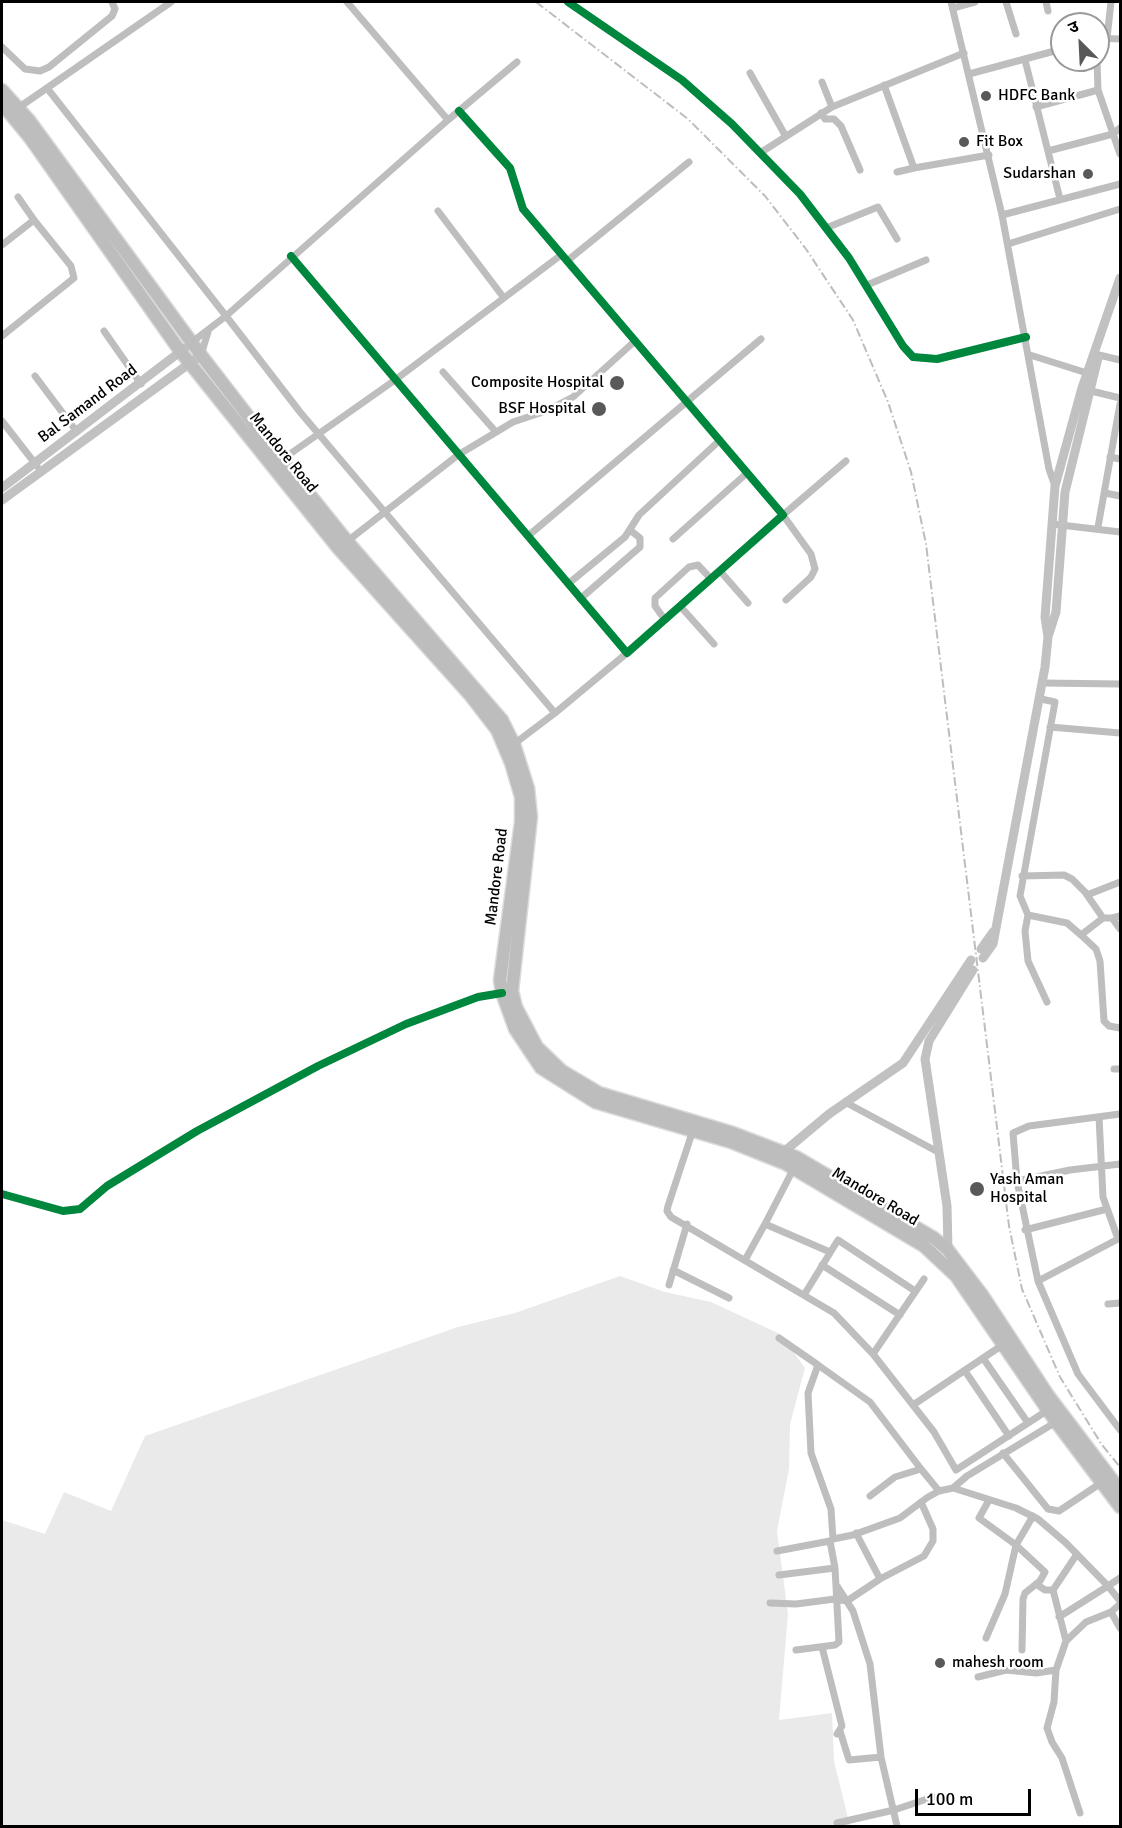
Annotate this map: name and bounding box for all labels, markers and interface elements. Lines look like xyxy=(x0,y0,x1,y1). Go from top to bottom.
north arrow xyxy=(1050,12,1110,72)
text: उ xyxy=(1065,16,1082,38)
place label: HDFC Bank xyxy=(998,86,1075,106)
marker: HDFC Bank xyxy=(979,89,993,103)
place label: Fit Box xyxy=(976,132,1023,152)
marker: Fit Box xyxy=(957,135,971,149)
place label: Sudarshan xyxy=(1003,164,1076,184)
marker: Sudarshan xyxy=(1081,167,1095,181)
street label: Bal Samand Road xyxy=(35,361,141,447)
place label: Composite Hospital xyxy=(471,373,604,393)
marker: Composite Hospital xyxy=(608,374,626,392)
place label: BSF Hospital xyxy=(498,399,586,419)
marker: BSF Hospital xyxy=(590,400,608,418)
street label: Mandore Road xyxy=(245,409,321,497)
street label: Mandore Road xyxy=(482,827,512,927)
street label: Mandore Road xyxy=(828,1164,922,1230)
place label: Yash Aman Hospital xyxy=(990,1170,1064,1208)
marker: Yash Aman Hospital xyxy=(968,1180,986,1198)
place label: mahesh room xyxy=(952,1653,1044,1673)
marker: mahesh room xyxy=(933,1656,947,1670)
scale bar xyxy=(918,1777,1034,1815)
text: 100 m xyxy=(926,1788,973,1810)

